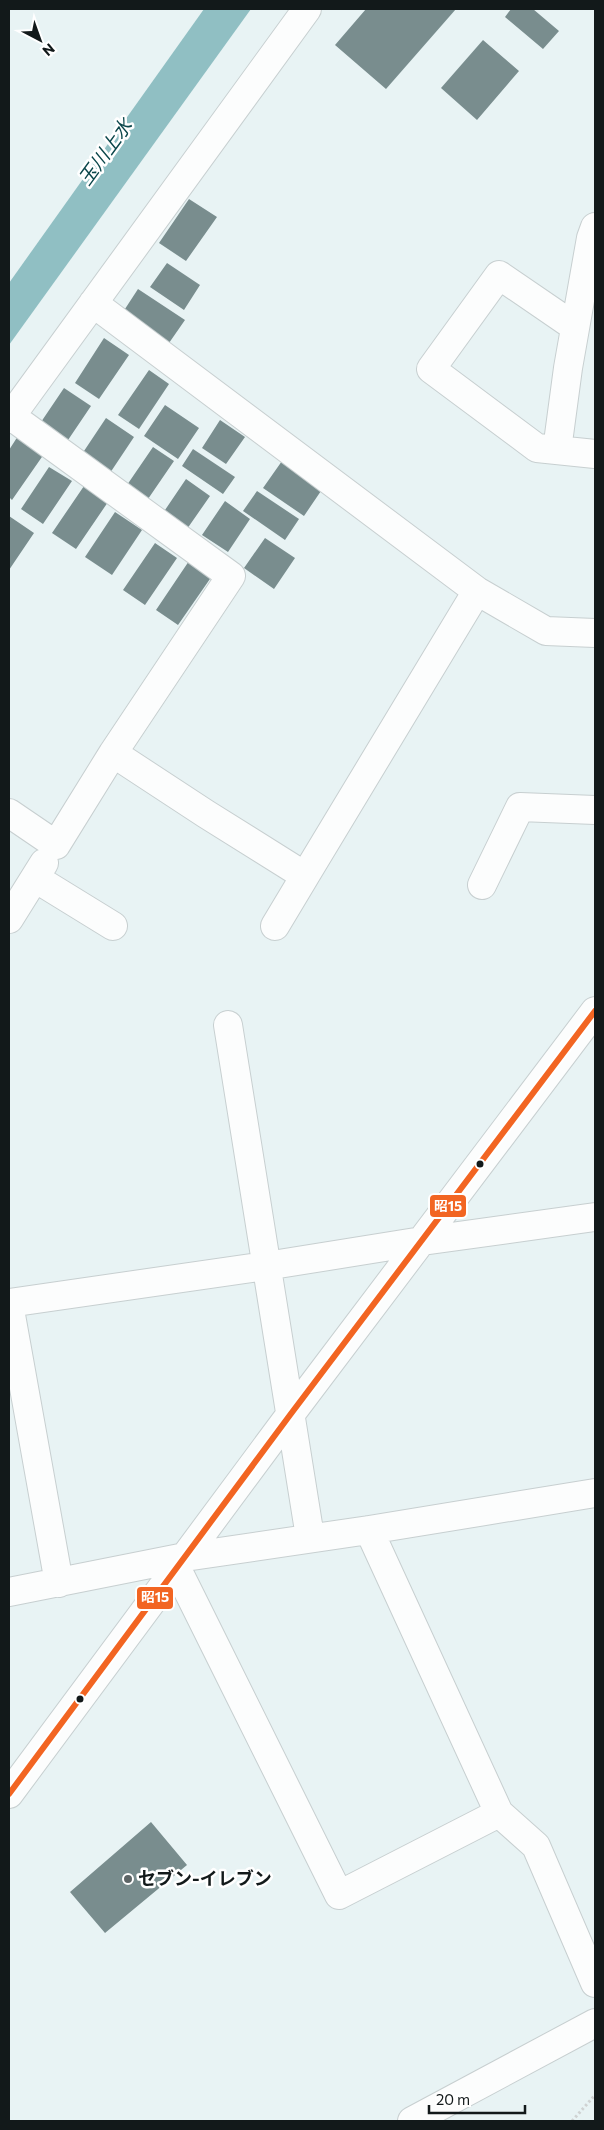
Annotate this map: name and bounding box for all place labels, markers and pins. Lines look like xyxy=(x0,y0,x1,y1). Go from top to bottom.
unlabelled marker xyxy=(475,1159,485,1169)
unlabelled marker xyxy=(75,1694,85,1704)
place label: セブン-イレブン xyxy=(138,1867,272,1889)
marker: セブン-イレブン xyxy=(122,1873,134,1885)

